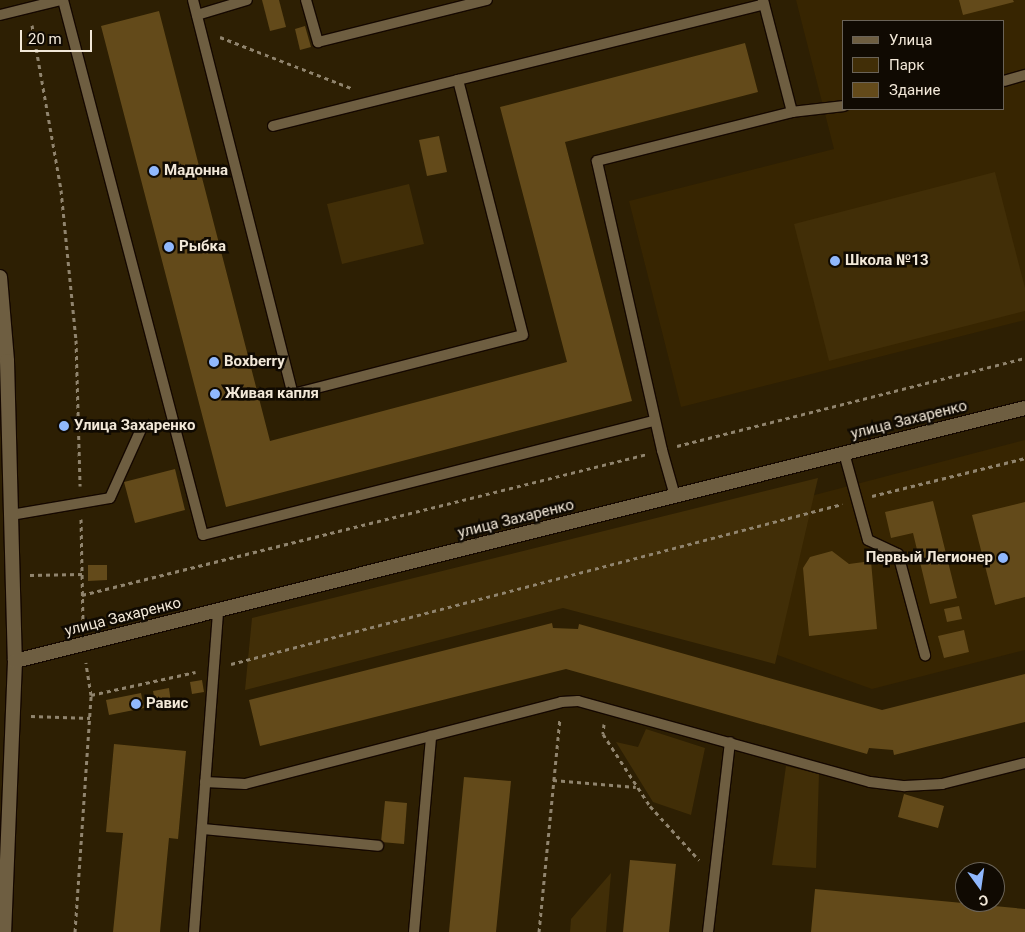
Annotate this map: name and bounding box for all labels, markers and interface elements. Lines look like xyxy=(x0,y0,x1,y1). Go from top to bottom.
scale bar xyxy=(22,20,95,52)
legend xyxy=(842,20,1005,110)
text: 20 m xyxy=(28,30,62,48)
text: Улица xyxy=(889,31,932,49)
text: Парк xyxy=(889,56,924,74)
text: Здание xyxy=(889,81,940,99)
place label: Мадонна xyxy=(164,162,228,180)
marker: Мадонна xyxy=(148,165,160,177)
place label: Рыбка xyxy=(179,238,226,256)
marker: Рыбка xyxy=(163,241,175,253)
place label: Школа №13 xyxy=(845,252,929,270)
marker: Школа №13 xyxy=(829,255,841,267)
place label: Boxberry xyxy=(224,353,285,371)
marker: Boxberry xyxy=(208,356,220,368)
place label: Живая капля xyxy=(225,385,319,403)
marker: Живая капля xyxy=(209,388,221,400)
street label: улица Захаренко xyxy=(849,397,969,443)
place label: Улица Захаренко xyxy=(74,417,195,435)
marker: Улица Захаренко xyxy=(58,420,70,432)
street label: улица Захаренко xyxy=(456,496,576,542)
place label: Первый Легионер xyxy=(866,549,993,567)
marker: Первый Легионер xyxy=(997,552,1009,564)
street label: улица Захаренко xyxy=(63,594,183,640)
place label: Равис xyxy=(146,695,188,713)
marker: Равис xyxy=(130,698,142,710)
north arrow xyxy=(955,862,1005,912)
text: С xyxy=(977,892,990,909)

